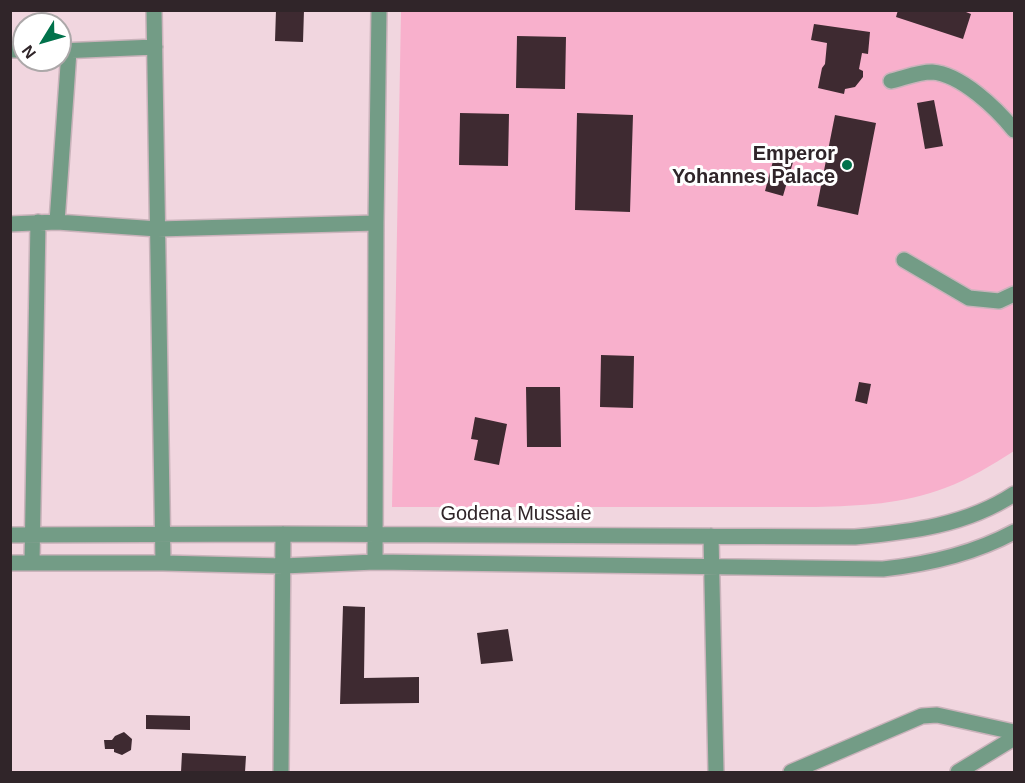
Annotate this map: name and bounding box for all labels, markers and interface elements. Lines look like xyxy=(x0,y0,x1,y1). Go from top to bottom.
north arrow xyxy=(12,12,72,72)
text: N xyxy=(19,42,39,62)
place label: Emperor Yohannes Palace xyxy=(672,142,835,189)
marker: Emperor Yohannes Palace xyxy=(840,158,854,172)
street label: Godena Mussaie xyxy=(440,502,592,526)

